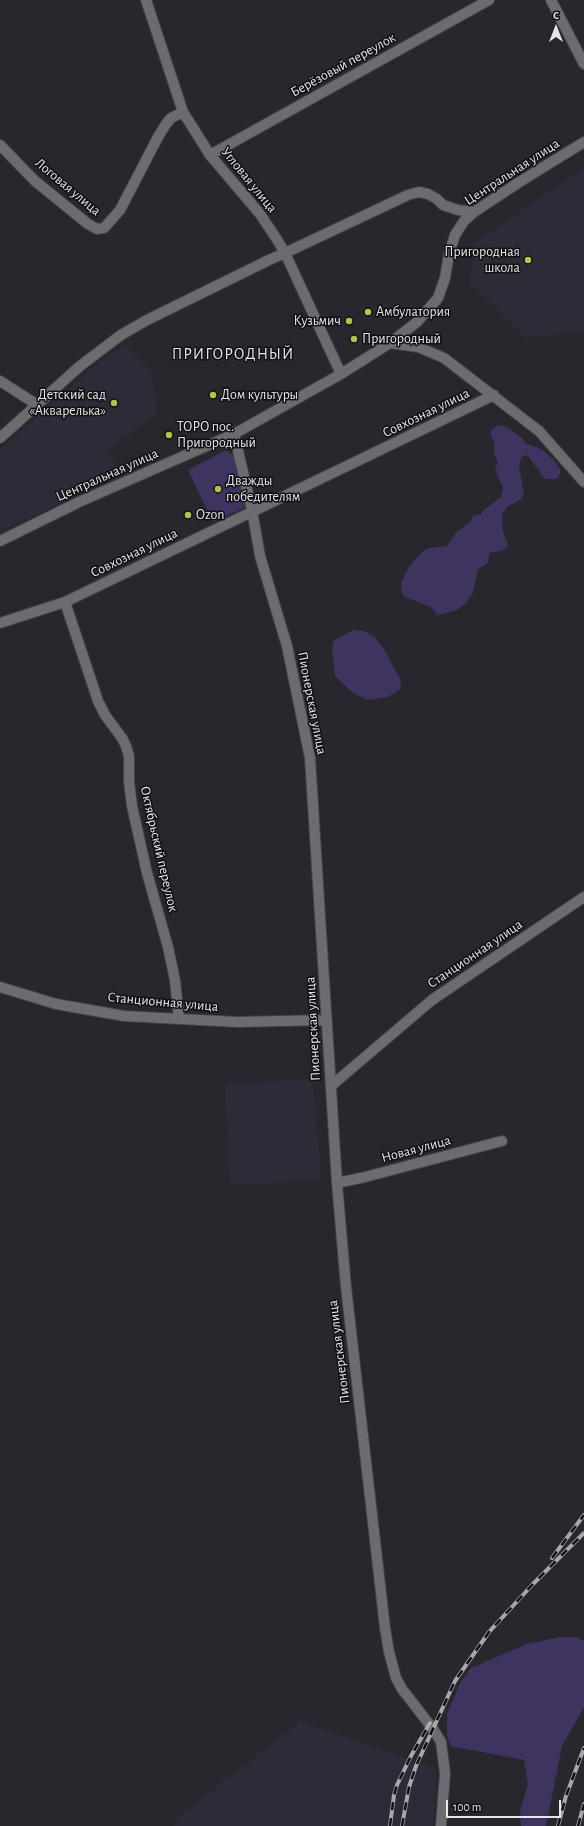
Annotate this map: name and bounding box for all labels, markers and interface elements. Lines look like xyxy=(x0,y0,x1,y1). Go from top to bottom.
north arrow xyxy=(536,8,576,48)
text: С xyxy=(553,10,559,21)
street label: Берёзовый переулок xyxy=(288,29,398,101)
street label: Центральная улица xyxy=(461,135,563,209)
street label: Угловая улица xyxy=(217,144,281,216)
street label: Логовая улица xyxy=(32,155,104,219)
place label: Пригородная школа xyxy=(444,244,520,276)
marker: Пригородная школа xyxy=(523,255,533,265)
place label: Амбулатория xyxy=(376,304,450,320)
marker: Амбулатория xyxy=(363,307,373,317)
place label: Кузьмич xyxy=(294,313,341,329)
marker: Кузьмич xyxy=(344,316,354,326)
place label: Пригородный xyxy=(362,331,441,347)
marker: Пригородный xyxy=(349,334,359,344)
district label: ПРИГОРОДНЫЙ xyxy=(172,344,294,364)
street label: Совхозная улица xyxy=(380,385,472,441)
place label: Детский сад «Акварелька» xyxy=(29,387,106,420)
place label: Дом культуры xyxy=(221,387,298,403)
marker: Дом культуры xyxy=(208,390,218,400)
marker: Детский сад «Акварелька» xyxy=(109,398,119,408)
place label: ТОРО пос. Пригородный xyxy=(177,419,256,452)
marker: ТОРО пос. Пригородный xyxy=(164,430,174,440)
street label: Центральная улица xyxy=(53,445,161,505)
place label: Дважды победителям xyxy=(226,473,300,506)
marker: Дважды победителям xyxy=(213,484,223,494)
place label: Ozon xyxy=(196,507,224,523)
marker: Ozon xyxy=(183,510,193,520)
street label: Совхозная улица xyxy=(88,525,180,581)
street label: Пионерская улица xyxy=(294,650,330,756)
street label: Октябрьский переулок xyxy=(136,784,182,914)
street label: Станционная улица xyxy=(424,916,526,992)
street label: Пионерская улица xyxy=(302,976,324,1082)
street label: Станционная улица xyxy=(107,989,219,1015)
street label: Новая улица xyxy=(379,1132,453,1166)
street label: Пионерская улица xyxy=(324,1299,354,1405)
scale bar xyxy=(448,1792,563,1818)
text: 100 m xyxy=(453,1801,481,1813)

